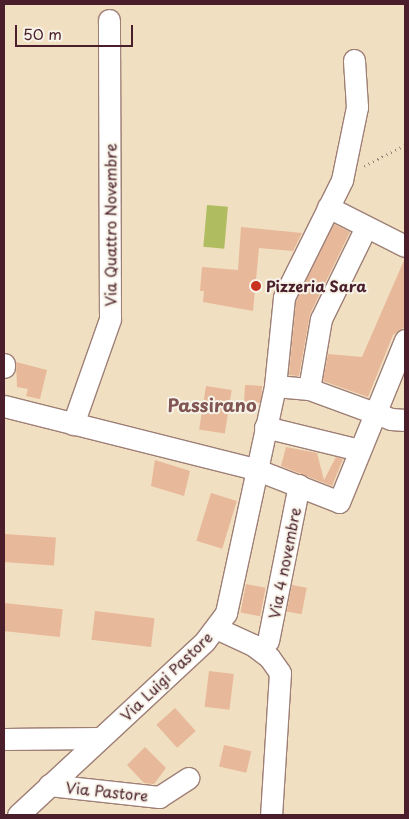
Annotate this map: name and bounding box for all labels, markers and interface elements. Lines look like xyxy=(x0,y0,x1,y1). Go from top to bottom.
scale bar xyxy=(18,15,135,47)
text: 50 m xyxy=(23,22,62,45)
street label: Via Quattro Novembre xyxy=(101,143,119,307)
place label: Pizzeria Sara xyxy=(266,277,368,295)
marker: Pizzeria Sara xyxy=(250,280,262,292)
district label: Passirano xyxy=(167,394,257,416)
street label: Via 4 novembre xyxy=(264,506,304,620)
street label: Via Luigi Pastore xyxy=(116,628,216,724)
street label: Via Pastore xyxy=(65,778,149,804)

